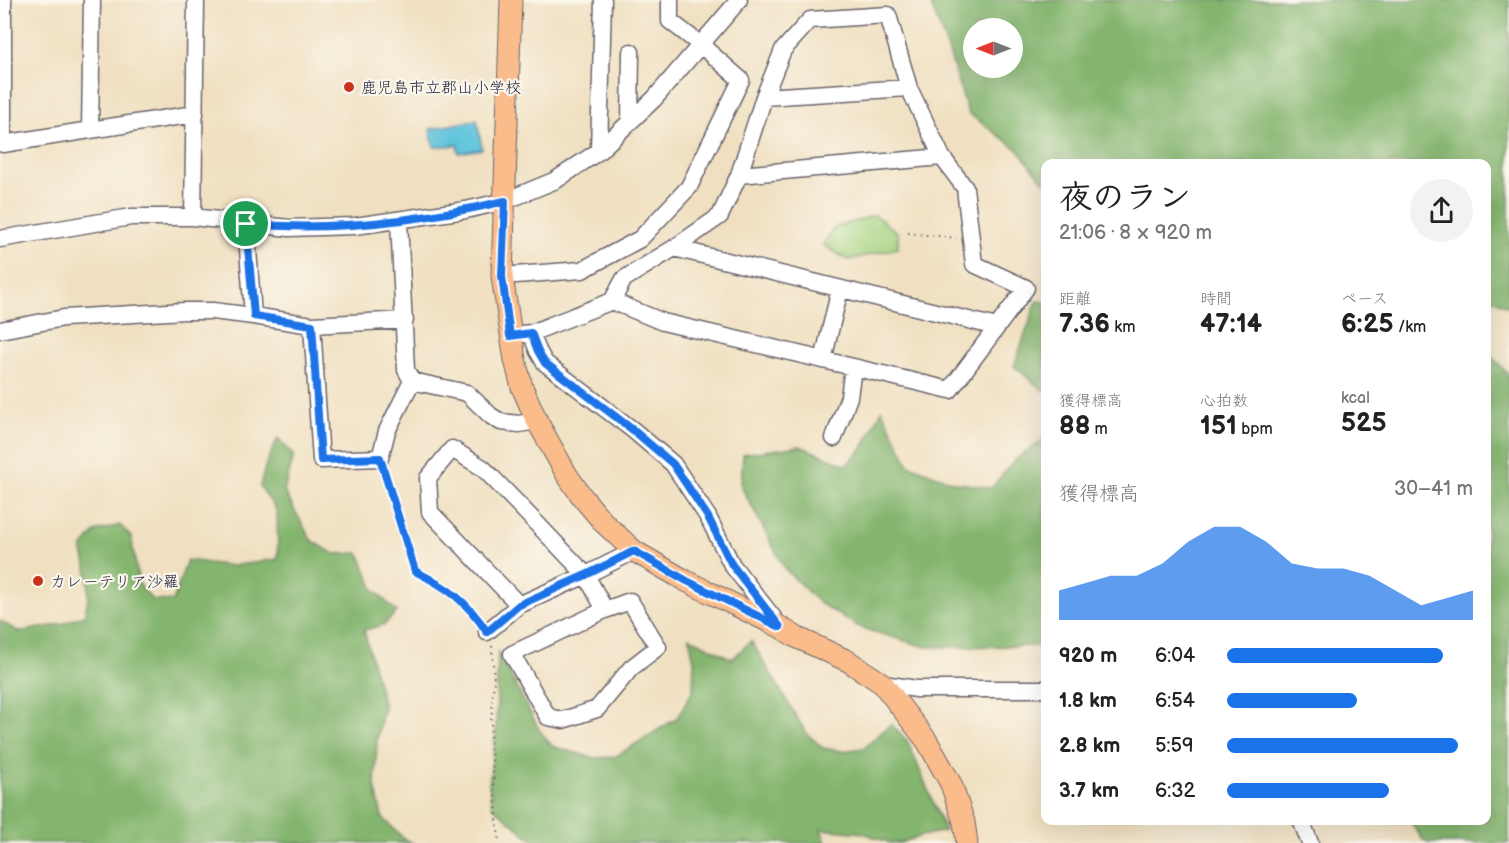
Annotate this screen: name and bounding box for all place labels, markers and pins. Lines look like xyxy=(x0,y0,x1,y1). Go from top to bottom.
place label: 鹿児島市立郡山小学校 xyxy=(361,79,521,98)
marker: 鹿児島市立郡山小学校 xyxy=(342,80,356,94)
pin xyxy=(220,198,271,249)
place label: カレーテリア沙羅 xyxy=(50,573,179,592)
marker: カレーテリア沙羅 xyxy=(31,574,45,588)

